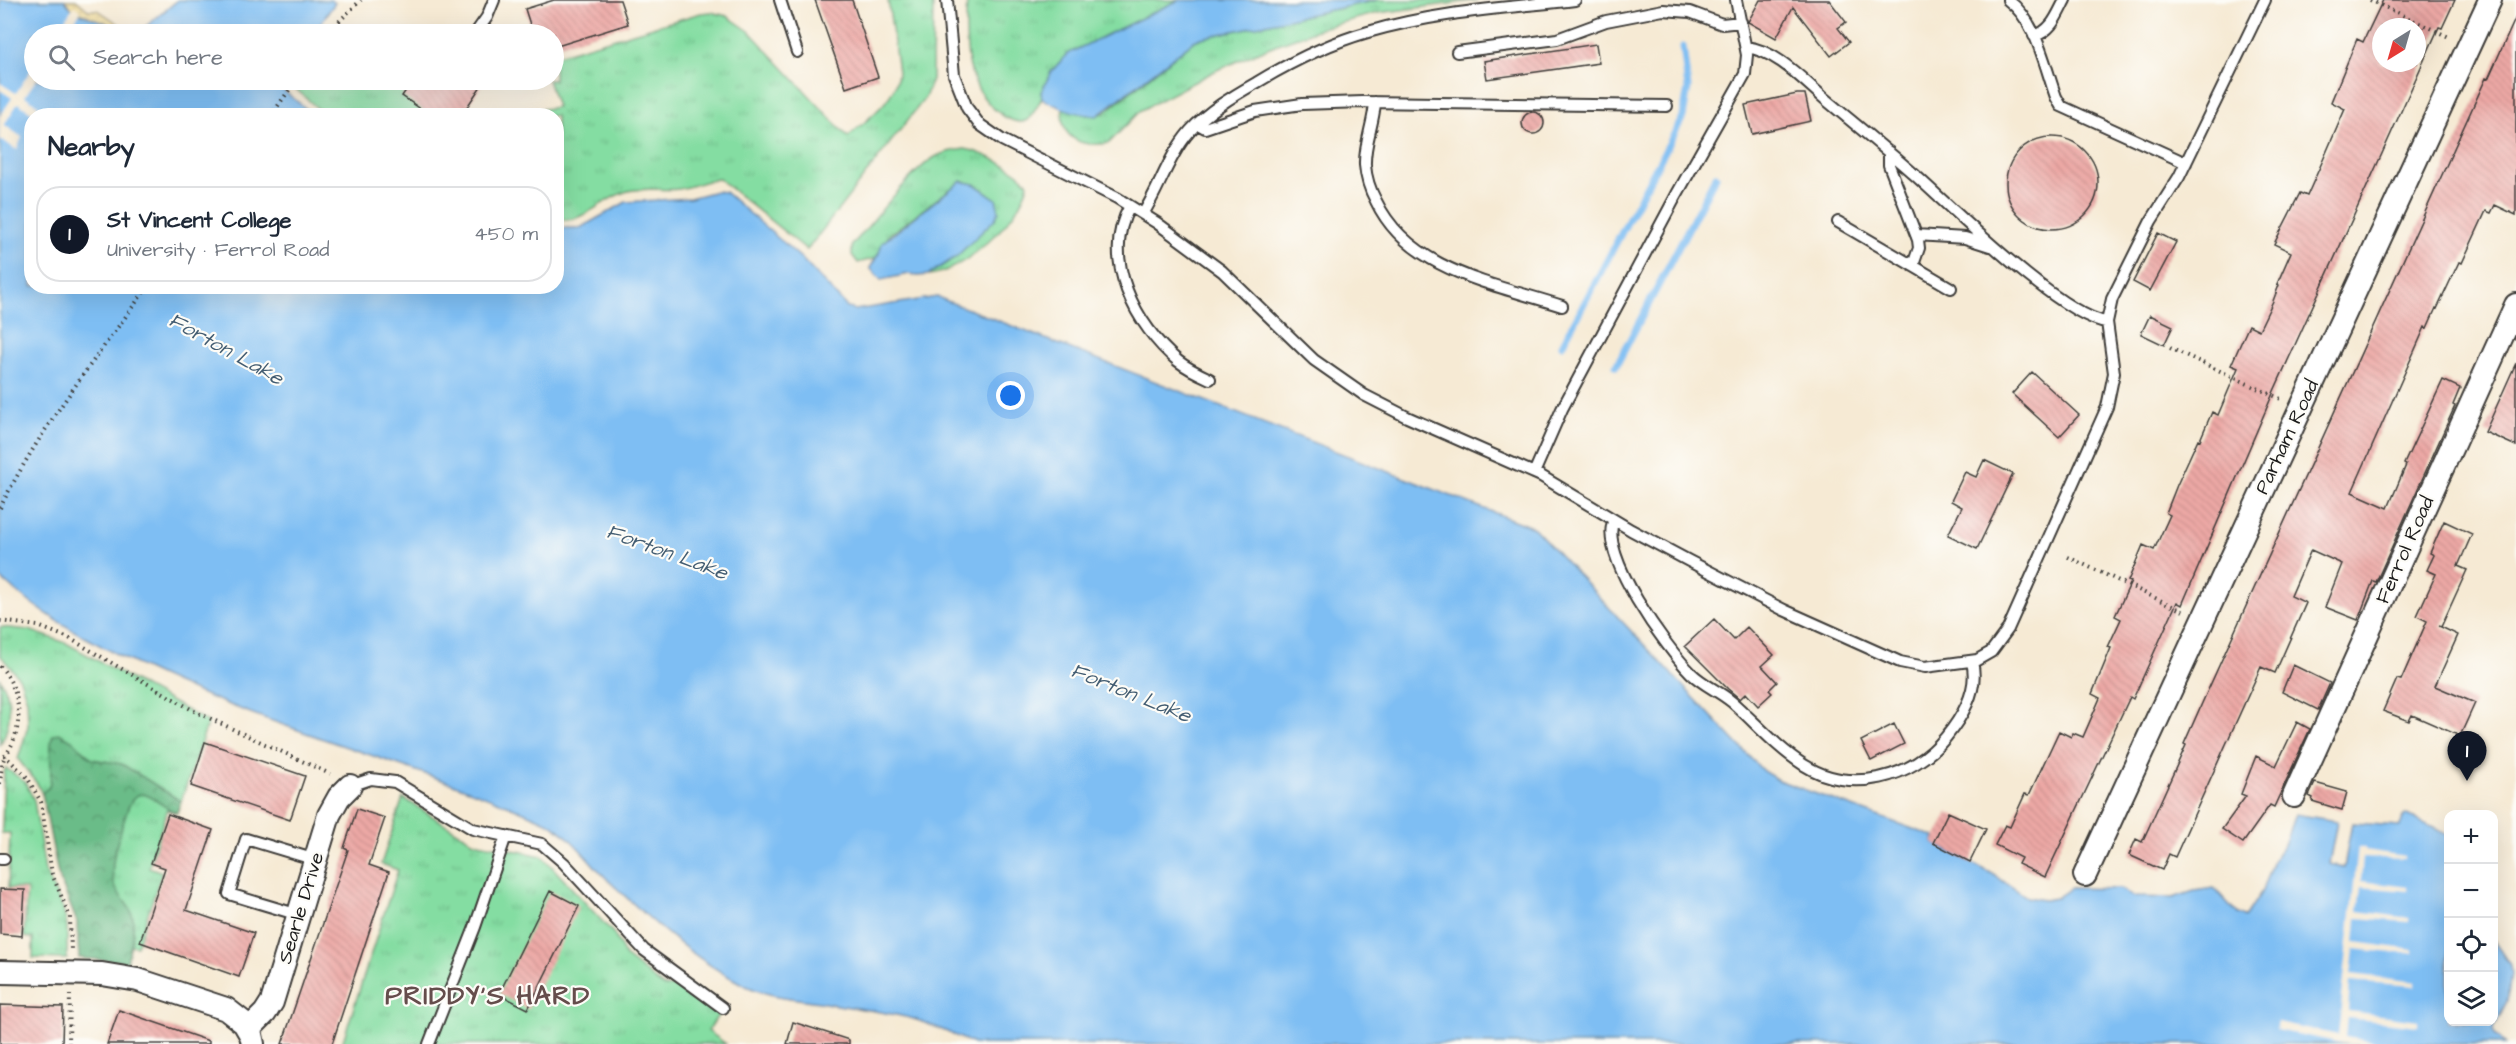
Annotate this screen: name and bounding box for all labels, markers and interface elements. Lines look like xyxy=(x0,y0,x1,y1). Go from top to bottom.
north arrow xyxy=(2372,18,2426,72)
search box xyxy=(24,24,564,90)
icon: search xyxy=(45,41,78,74)
text: Search here xyxy=(93,42,223,73)
text: Nearby xyxy=(48,129,135,165)
text: St Vincent College xyxy=(107,205,292,236)
text: 1 xyxy=(68,220,71,248)
text: 450 m xyxy=(474,220,538,248)
text: University · Ferrol Road xyxy=(107,236,330,264)
water label: Forton Lake xyxy=(164,306,290,393)
street label: Parham Road xyxy=(2248,375,2326,499)
your location xyxy=(996,381,1025,410)
street label: Ferrol Road xyxy=(2369,492,2441,608)
water label: Forton Lake xyxy=(603,517,733,588)
water label: Forton Lake xyxy=(1067,656,1197,731)
pin: 1 xyxy=(2448,732,2486,781)
map controls xyxy=(2444,810,2498,1026)
button: + xyxy=(2444,810,2498,864)
street label: Searle Drive xyxy=(271,849,331,967)
button: − xyxy=(2444,864,2498,918)
button: locate xyxy=(2444,918,2498,972)
button: layers xyxy=(2444,972,2498,1026)
district label: PRIDDY'S HARD xyxy=(385,978,591,1014)

